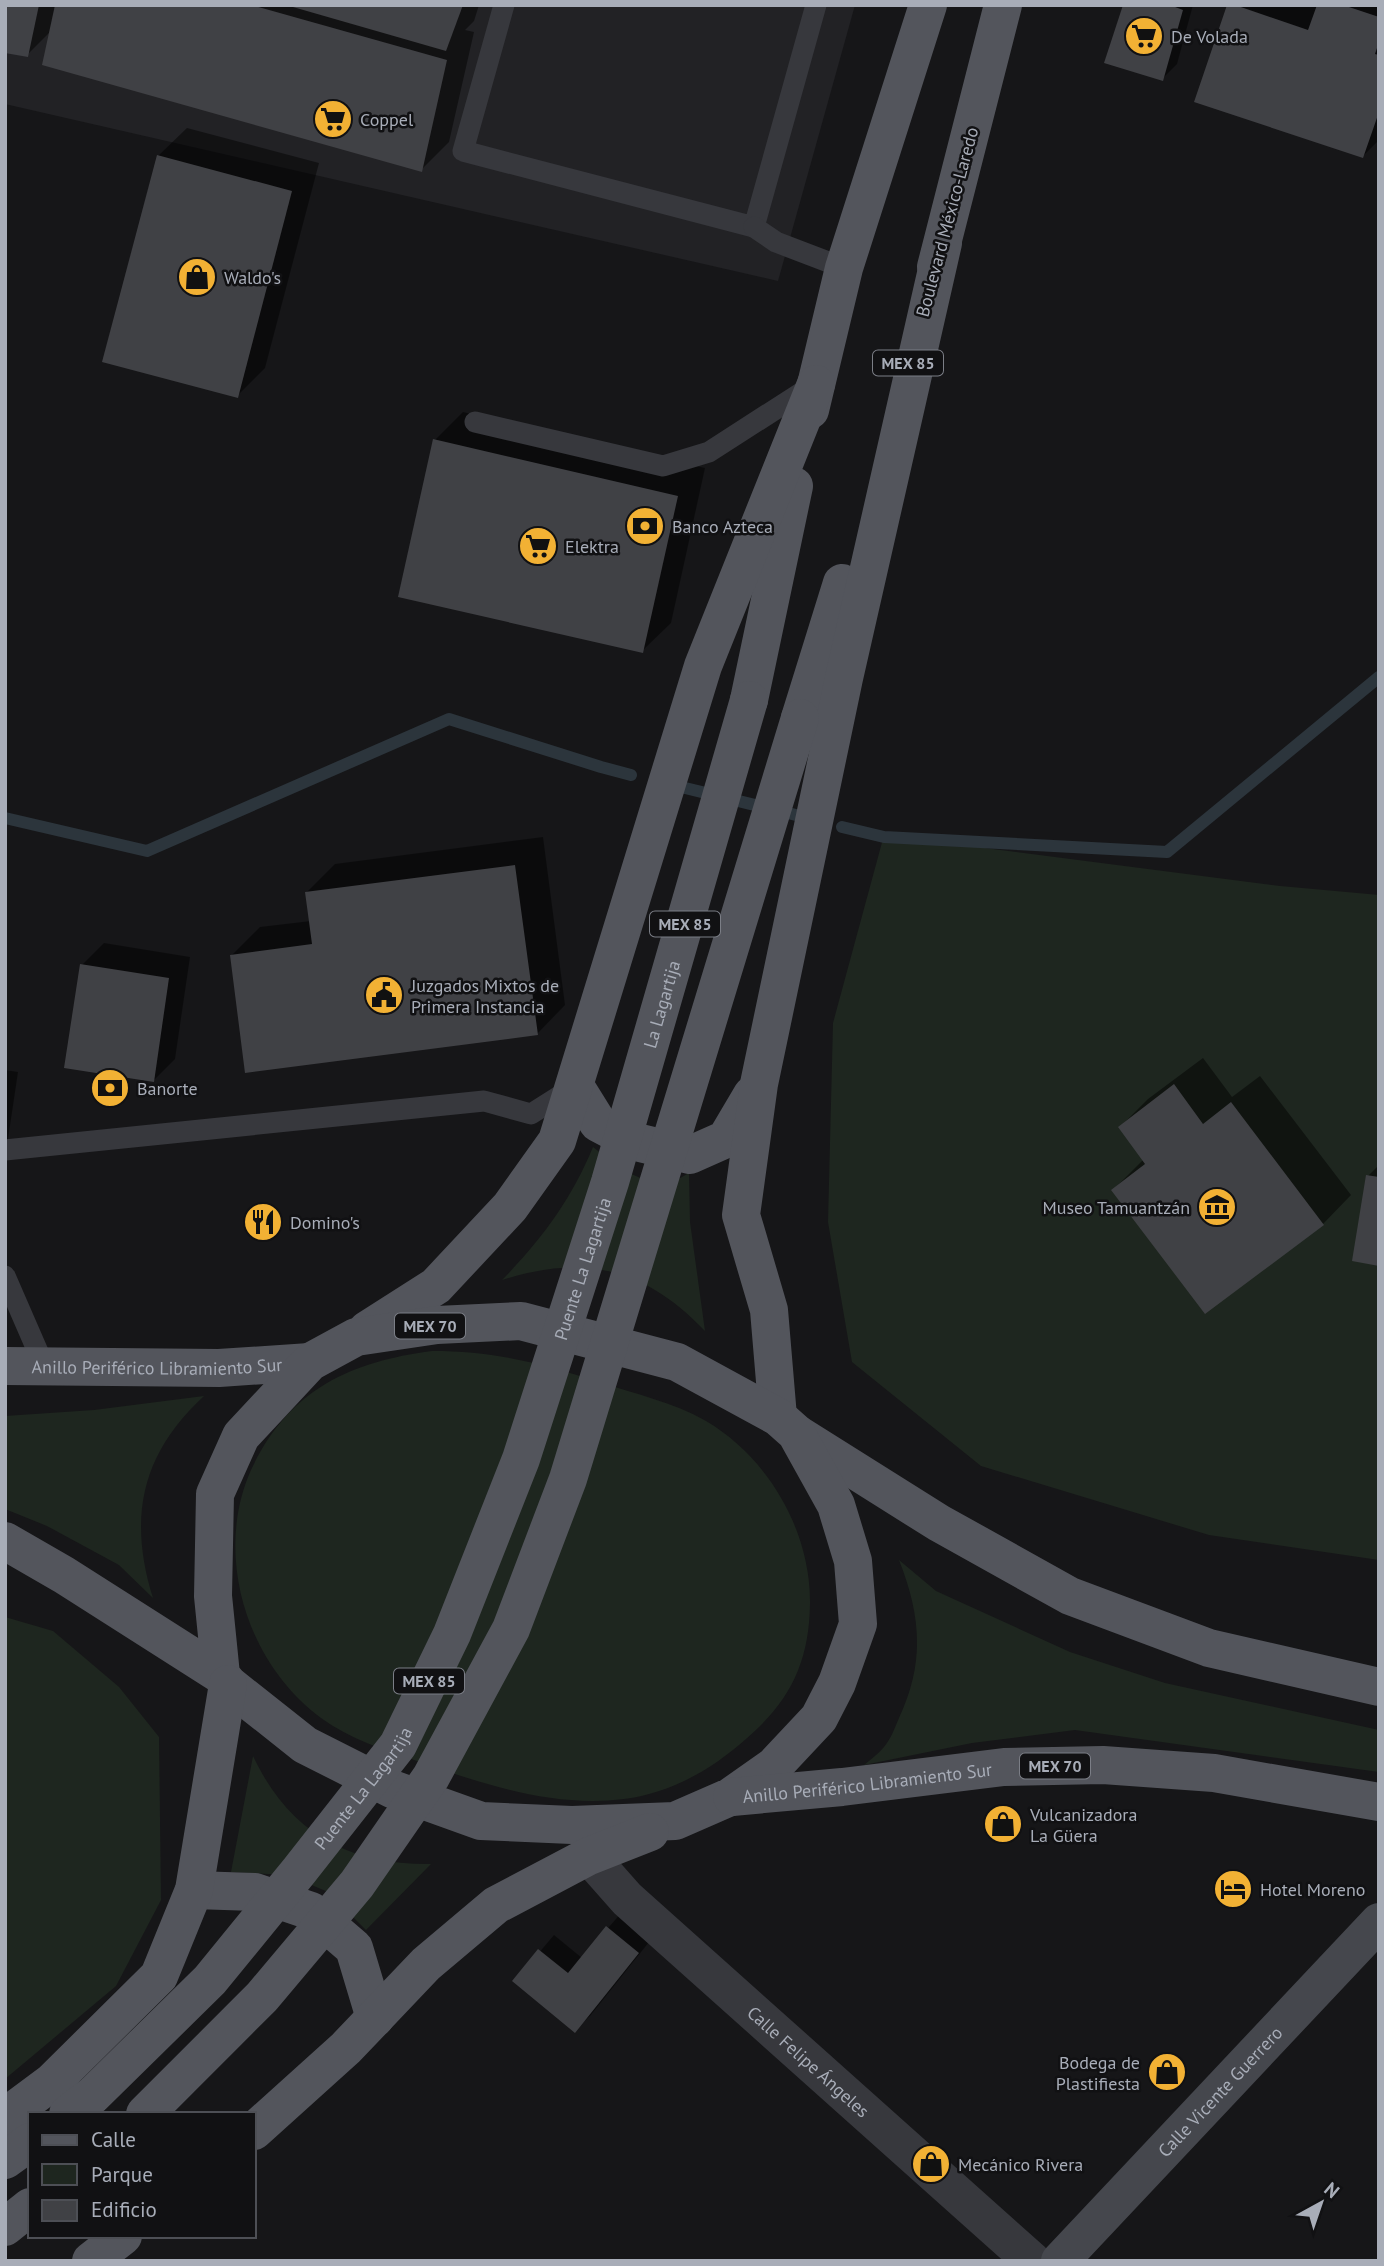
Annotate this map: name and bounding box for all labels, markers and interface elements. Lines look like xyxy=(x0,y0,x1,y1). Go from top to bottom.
supermarket icon: De Volada xyxy=(1123,15,1165,57)
place label: De Volada xyxy=(1171,25,1248,48)
supermarket icon: Coppel xyxy=(312,98,354,140)
place label: Coppel xyxy=(360,108,414,131)
street label: Boulevard México-Laredo xyxy=(911,125,983,319)
shop icon: Waldo's xyxy=(176,256,218,298)
place label: Waldo's xyxy=(224,266,281,289)
road number: MEX 85 xyxy=(873,350,943,376)
bank icon: Banco Azteca xyxy=(624,505,666,547)
place label: Banco Azteca xyxy=(672,515,773,538)
supermarket icon: Elektra xyxy=(517,525,559,567)
place label: Elektra xyxy=(565,535,619,558)
road number: MEX 85 xyxy=(650,912,720,936)
street label: La Lagartija xyxy=(638,957,685,1051)
public building icon: Juzgados Mixtos de Primera Instancia xyxy=(363,974,405,1016)
place label: Juzgados Mixtos de Primera Instancia xyxy=(410,974,559,1018)
bank icon: Banorte xyxy=(89,1067,131,1109)
place label: Banorte xyxy=(137,1077,198,1100)
museum icon: Museo Tamuantzán xyxy=(1196,1186,1238,1228)
street label: Puente La Lagartija xyxy=(549,1194,616,1343)
place label: Museo Tamuantzán xyxy=(1043,1196,1190,1219)
restaurant icon: Domino's xyxy=(242,1201,284,1243)
place label: Domino's xyxy=(290,1211,360,1234)
road number: MEX 70 xyxy=(395,1314,465,1338)
street label: Anillo Periférico Libramiento Sur xyxy=(32,1352,283,1380)
road number: MEX 85 xyxy=(394,1668,464,1694)
street label: Puente La Lagartija xyxy=(309,1723,417,1854)
road number: MEX 70 xyxy=(1020,1754,1090,1778)
street label: Anillo Periférico Libramiento Sur xyxy=(742,1757,993,1807)
shop icon: Vulcanizadora La Güera xyxy=(982,1803,1024,1845)
place label: Vulcanizadora La Güera xyxy=(1029,1803,1137,1847)
hotel icon: Hotel Moreno xyxy=(1212,1868,1254,1910)
place label: Hotel Moreno xyxy=(1260,1878,1366,1901)
street label: Calle Felipe Ángeles xyxy=(743,2001,875,2122)
street label: Calle Vicente Guerrero xyxy=(1152,2021,1287,2162)
place label: Bodega de Plastifiesta xyxy=(1056,2051,1140,2095)
shop icon: Bodega de Plastifiesta xyxy=(1146,2051,1188,2093)
legend xyxy=(28,2112,256,2238)
text: Calle xyxy=(91,2126,136,2153)
shop icon: Mecánico Rivera xyxy=(910,2143,952,2185)
place label: Mecánico Rivera xyxy=(958,2153,1083,2176)
text: Parque xyxy=(91,2161,153,2188)
north arrow xyxy=(1286,2168,1356,2238)
text: N xyxy=(1319,2177,1344,2203)
text: Edificio xyxy=(91,2196,157,2223)

